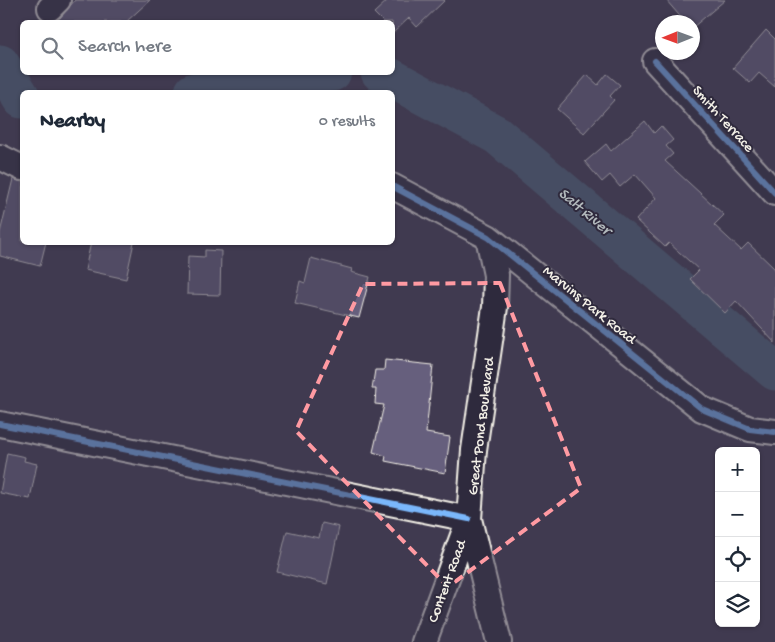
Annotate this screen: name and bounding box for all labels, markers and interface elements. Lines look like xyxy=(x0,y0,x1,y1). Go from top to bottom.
north arrow xyxy=(655,15,700,60)
search box xyxy=(20,20,395,75)
icon: search xyxy=(38,34,66,62)
text: Search here xyxy=(78,36,172,59)
street label: Smith Terrace xyxy=(688,82,757,157)
text: Nearby xyxy=(40,110,105,135)
text: 0 results xyxy=(319,113,375,132)
water label: Salt River xyxy=(554,185,617,242)
street label: Marvins Park Road xyxy=(538,262,640,350)
street label: Great Pond Boulevard xyxy=(465,355,500,496)
map controls xyxy=(715,447,760,627)
button: + xyxy=(715,447,760,492)
button: − xyxy=(715,492,760,537)
street label: Content Road xyxy=(425,537,472,625)
button: locate xyxy=(715,537,760,582)
button: layers xyxy=(715,582,760,627)

